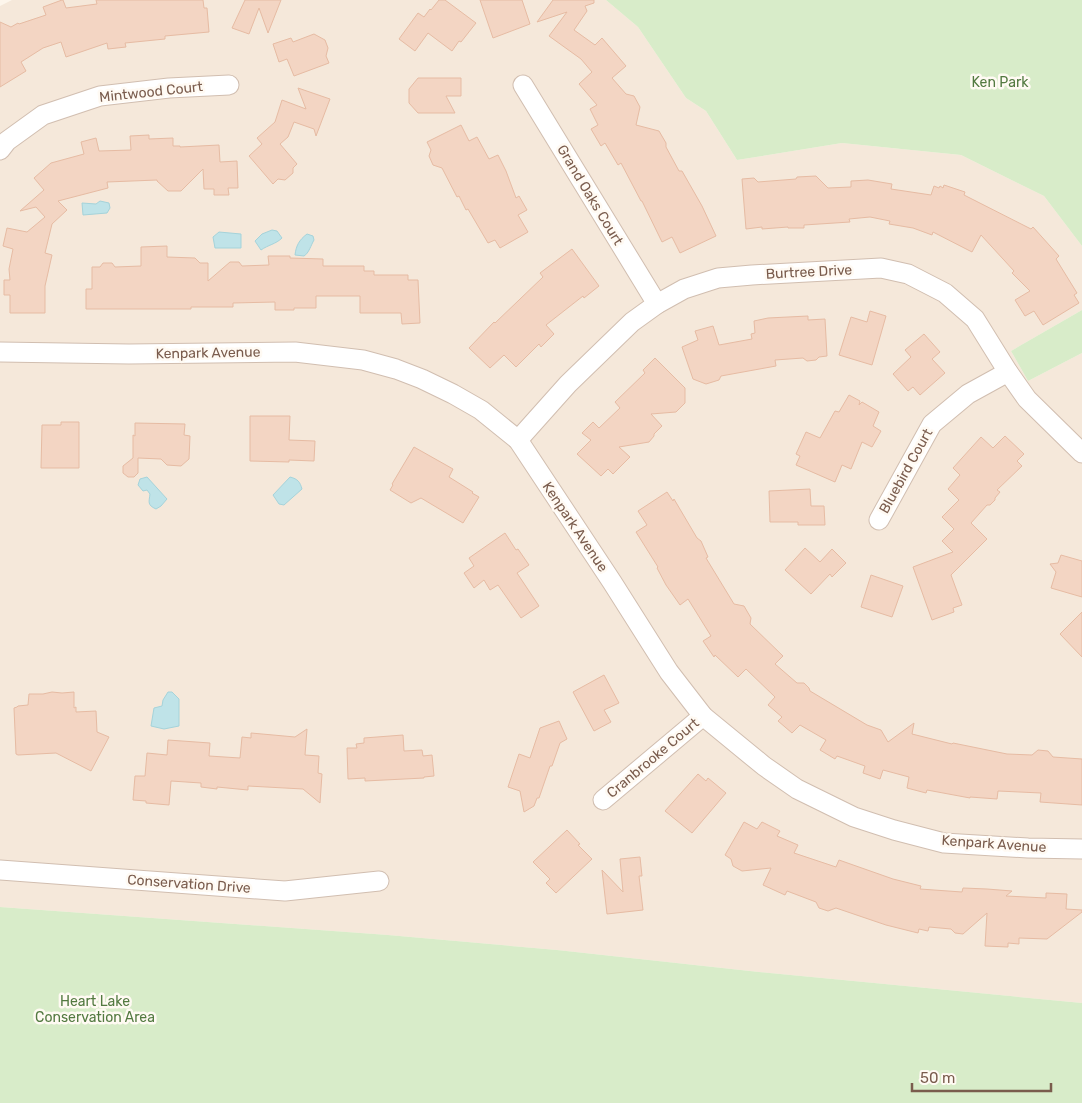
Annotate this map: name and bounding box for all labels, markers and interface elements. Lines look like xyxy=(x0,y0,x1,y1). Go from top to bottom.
park label: Ken Park xyxy=(972,74,1029,91)
street label: Mintwood Court xyxy=(98,78,204,106)
street label: Grand Oaks Court xyxy=(553,142,627,249)
street label: Burtree Drive xyxy=(765,261,853,283)
street label: Kenpark Avenue xyxy=(155,344,261,362)
street label: Bluebird Court xyxy=(876,425,937,516)
street label: Kenpark Avenue xyxy=(539,479,611,575)
street label: Cranbrooke Court xyxy=(603,714,703,801)
street label: Kenpark Avenue xyxy=(941,832,1047,856)
street label: Conservation Drive xyxy=(127,871,251,897)
park label: Heart Lake Conservation Area xyxy=(35,993,155,1026)
scale bar xyxy=(912,1060,1051,1092)
text: 50 m xyxy=(920,1069,955,1087)

